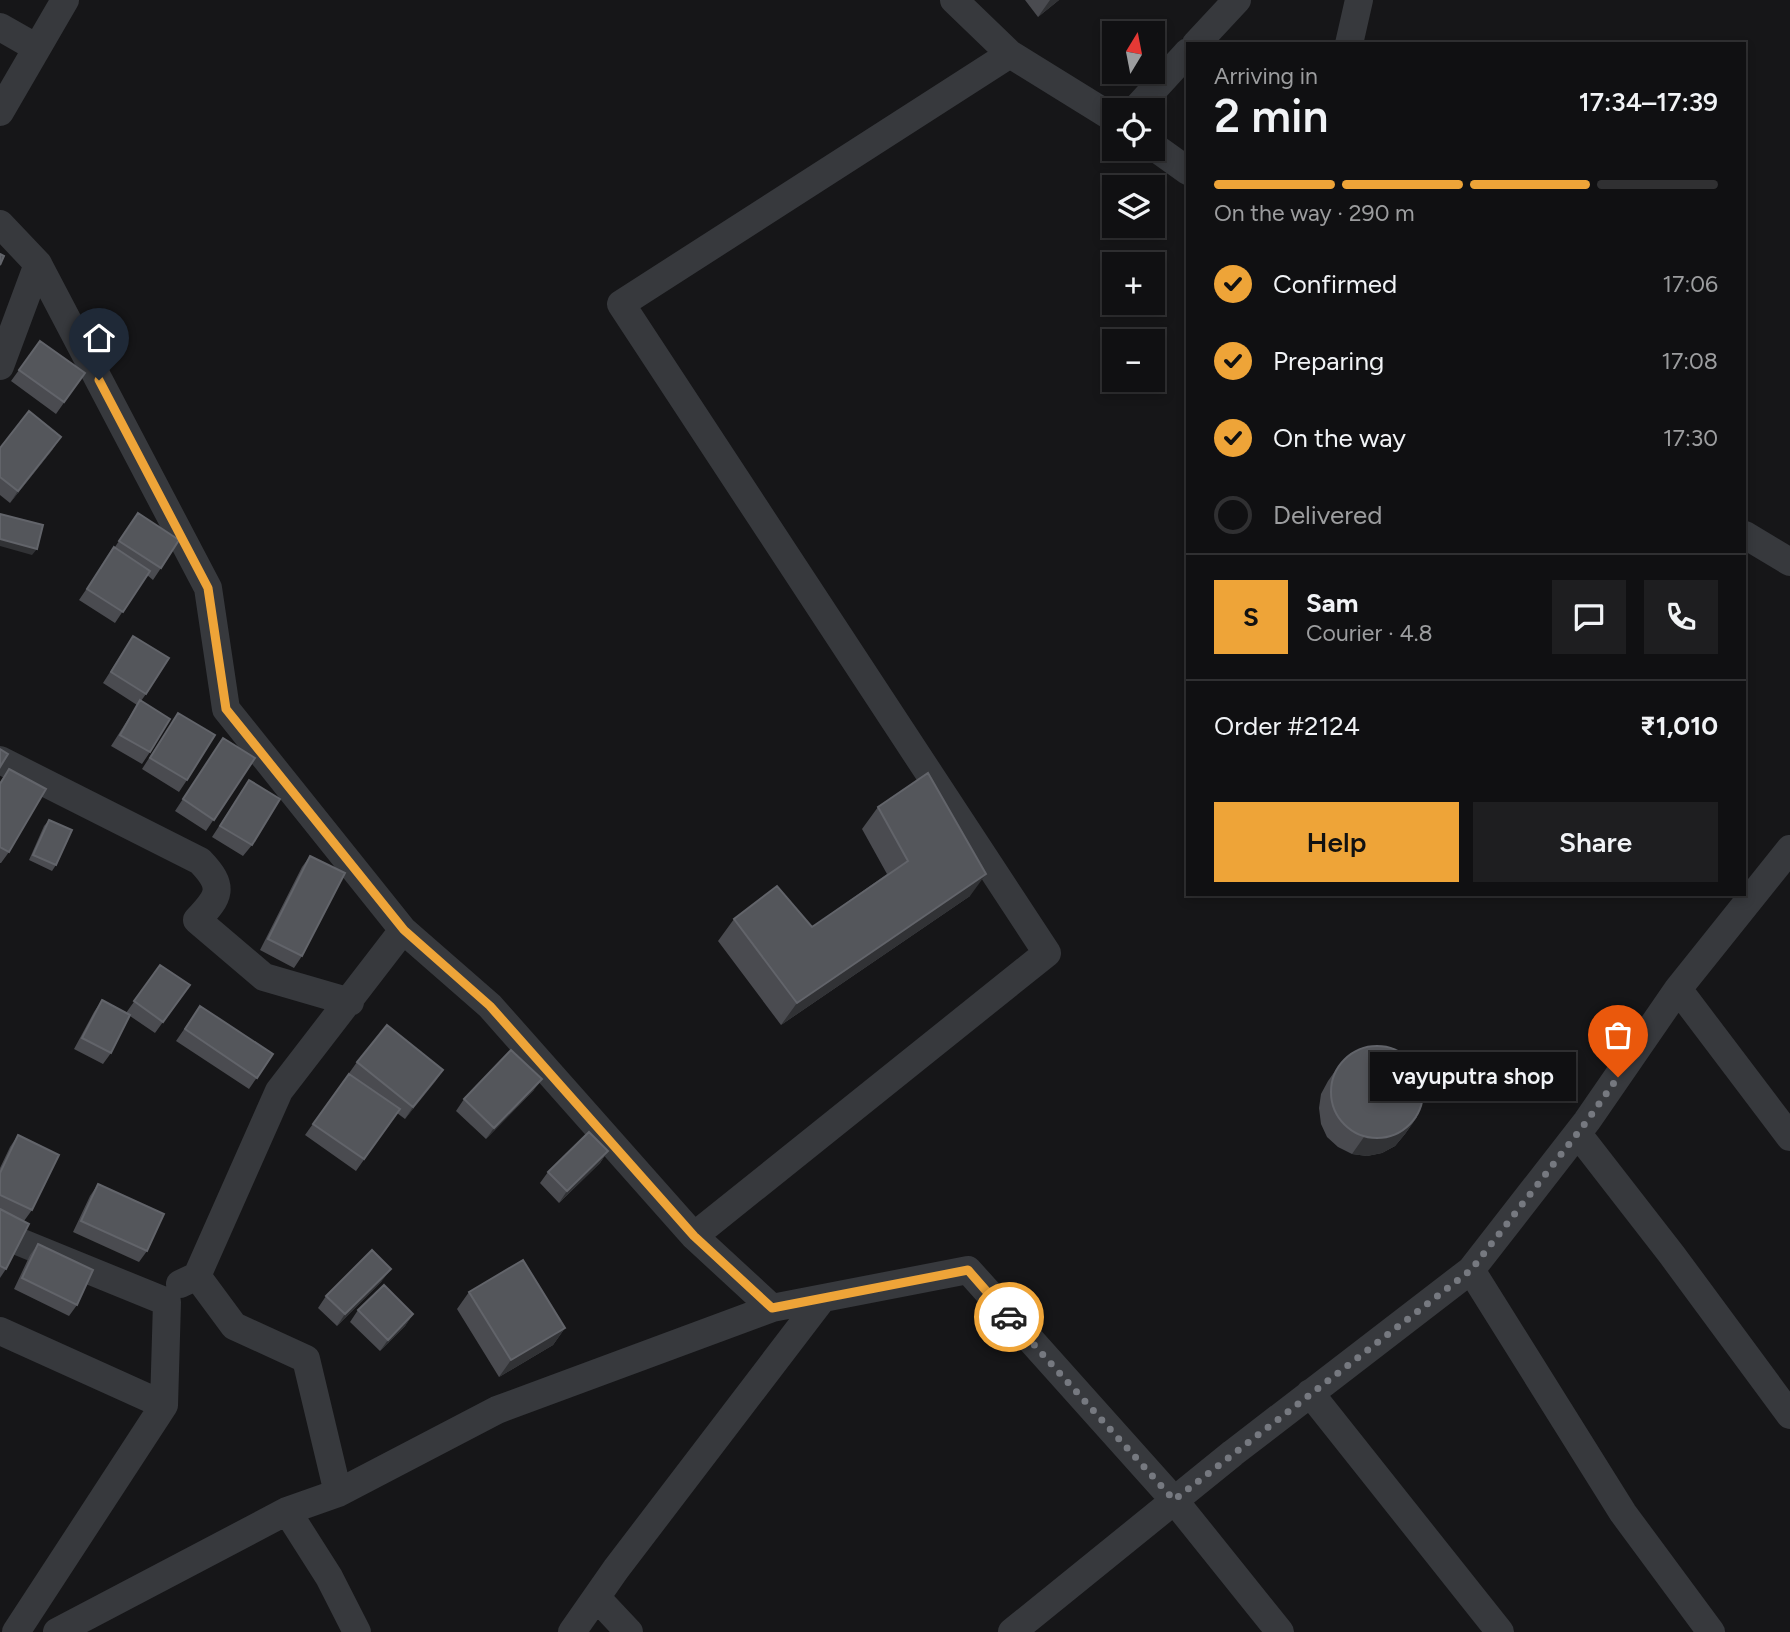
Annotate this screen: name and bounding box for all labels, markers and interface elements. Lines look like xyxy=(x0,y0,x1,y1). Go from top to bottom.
north arrow xyxy=(1102,21,1166,84)
map controls xyxy=(1102,21,1165,392)
text: Arriving in xyxy=(1214,62,1318,90)
text: 17:34–17:39 xyxy=(1579,86,1718,118)
text: 2 min xyxy=(1214,88,1329,144)
button: locate xyxy=(1102,98,1165,161)
button: layers xyxy=(1102,175,1165,238)
text: On the way · 290 m xyxy=(1214,199,1415,227)
button: + xyxy=(1102,252,1165,315)
icon: check xyxy=(1214,265,1252,303)
text: Confirmed xyxy=(1273,268,1397,300)
text: 17:06 xyxy=(1663,270,1718,298)
pin xyxy=(69,308,129,380)
icon: home xyxy=(80,319,118,357)
button: − xyxy=(1102,329,1165,392)
icon: check xyxy=(1214,342,1252,380)
text: Preparing xyxy=(1273,345,1384,377)
text: 17:08 xyxy=(1661,347,1718,375)
icon: check xyxy=(1214,419,1252,457)
text: On the way xyxy=(1273,422,1406,454)
text: 17:30 xyxy=(1663,424,1718,452)
text: Delivered xyxy=(1273,499,1382,531)
button: chat xyxy=(1552,580,1626,654)
button: phone xyxy=(1644,580,1718,654)
text: Sam xyxy=(1306,587,1358,619)
text: S xyxy=(1243,601,1259,633)
text: Courier · 4.8 xyxy=(1306,619,1433,647)
text: Order #2124 xyxy=(1214,710,1360,742)
text: ₹1,010 xyxy=(1640,710,1718,742)
button: Help xyxy=(1214,802,1459,882)
button: Share xyxy=(1473,802,1718,882)
pin xyxy=(1588,1005,1648,1077)
icon: bag xyxy=(1599,1016,1637,1054)
callout: vayuputra shop xyxy=(1370,1052,1576,1102)
text: vayuputra shop xyxy=(1392,1062,1554,1090)
courier xyxy=(974,1282,1044,1352)
icon: car xyxy=(990,1298,1028,1336)

